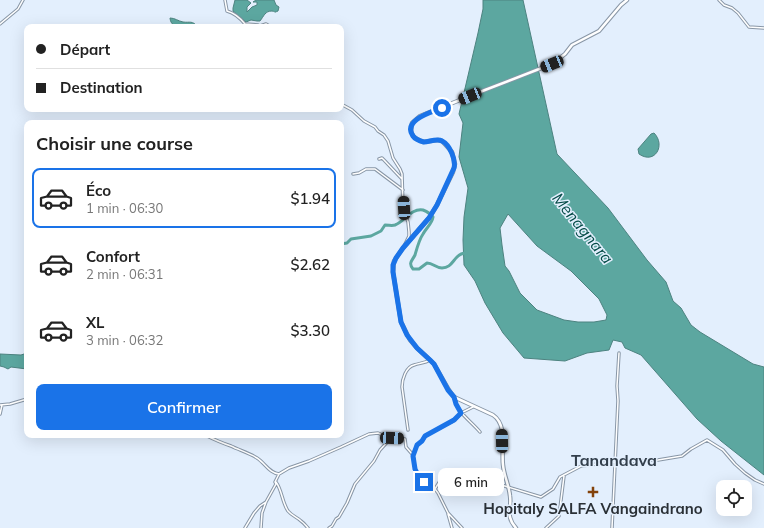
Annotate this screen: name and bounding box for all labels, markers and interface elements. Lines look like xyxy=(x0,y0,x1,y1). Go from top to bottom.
text: Départ xyxy=(60,40,110,59)
car xyxy=(539,54,565,74)
text: Destination xyxy=(60,78,143,97)
car xyxy=(457,86,483,106)
route start xyxy=(433,99,451,117)
text: Choisir une course xyxy=(36,132,193,155)
icon: car xyxy=(38,180,74,216)
text: Éco xyxy=(86,181,111,200)
text: $1.94 xyxy=(290,189,330,208)
water label: Menagnara xyxy=(548,189,618,268)
car xyxy=(397,196,411,220)
text: 1 min · 06:30 xyxy=(86,200,163,216)
icon: car xyxy=(38,246,74,282)
text: Confort xyxy=(86,247,140,266)
text: $2.62 xyxy=(290,255,330,274)
text: 2 min · 06:31 xyxy=(86,266,163,282)
icon: car xyxy=(38,312,74,348)
text: XL xyxy=(86,313,104,332)
text: $3.30 xyxy=(290,321,330,340)
text: 3 min · 06:32 xyxy=(86,332,163,348)
button: Confirmer xyxy=(36,384,332,430)
car xyxy=(496,429,508,453)
car xyxy=(380,431,404,445)
district label: Tanandava xyxy=(571,450,657,470)
callout: 6 min xyxy=(438,468,504,496)
route end xyxy=(415,473,433,491)
text: 6 min xyxy=(454,474,488,490)
map controls xyxy=(716,480,752,516)
button: locate xyxy=(716,480,752,516)
marker: Hopitaly SALFA Vangaindrano xyxy=(587,486,599,498)
place label: Hopitaly SALFA Vangaindrano xyxy=(483,499,703,518)

